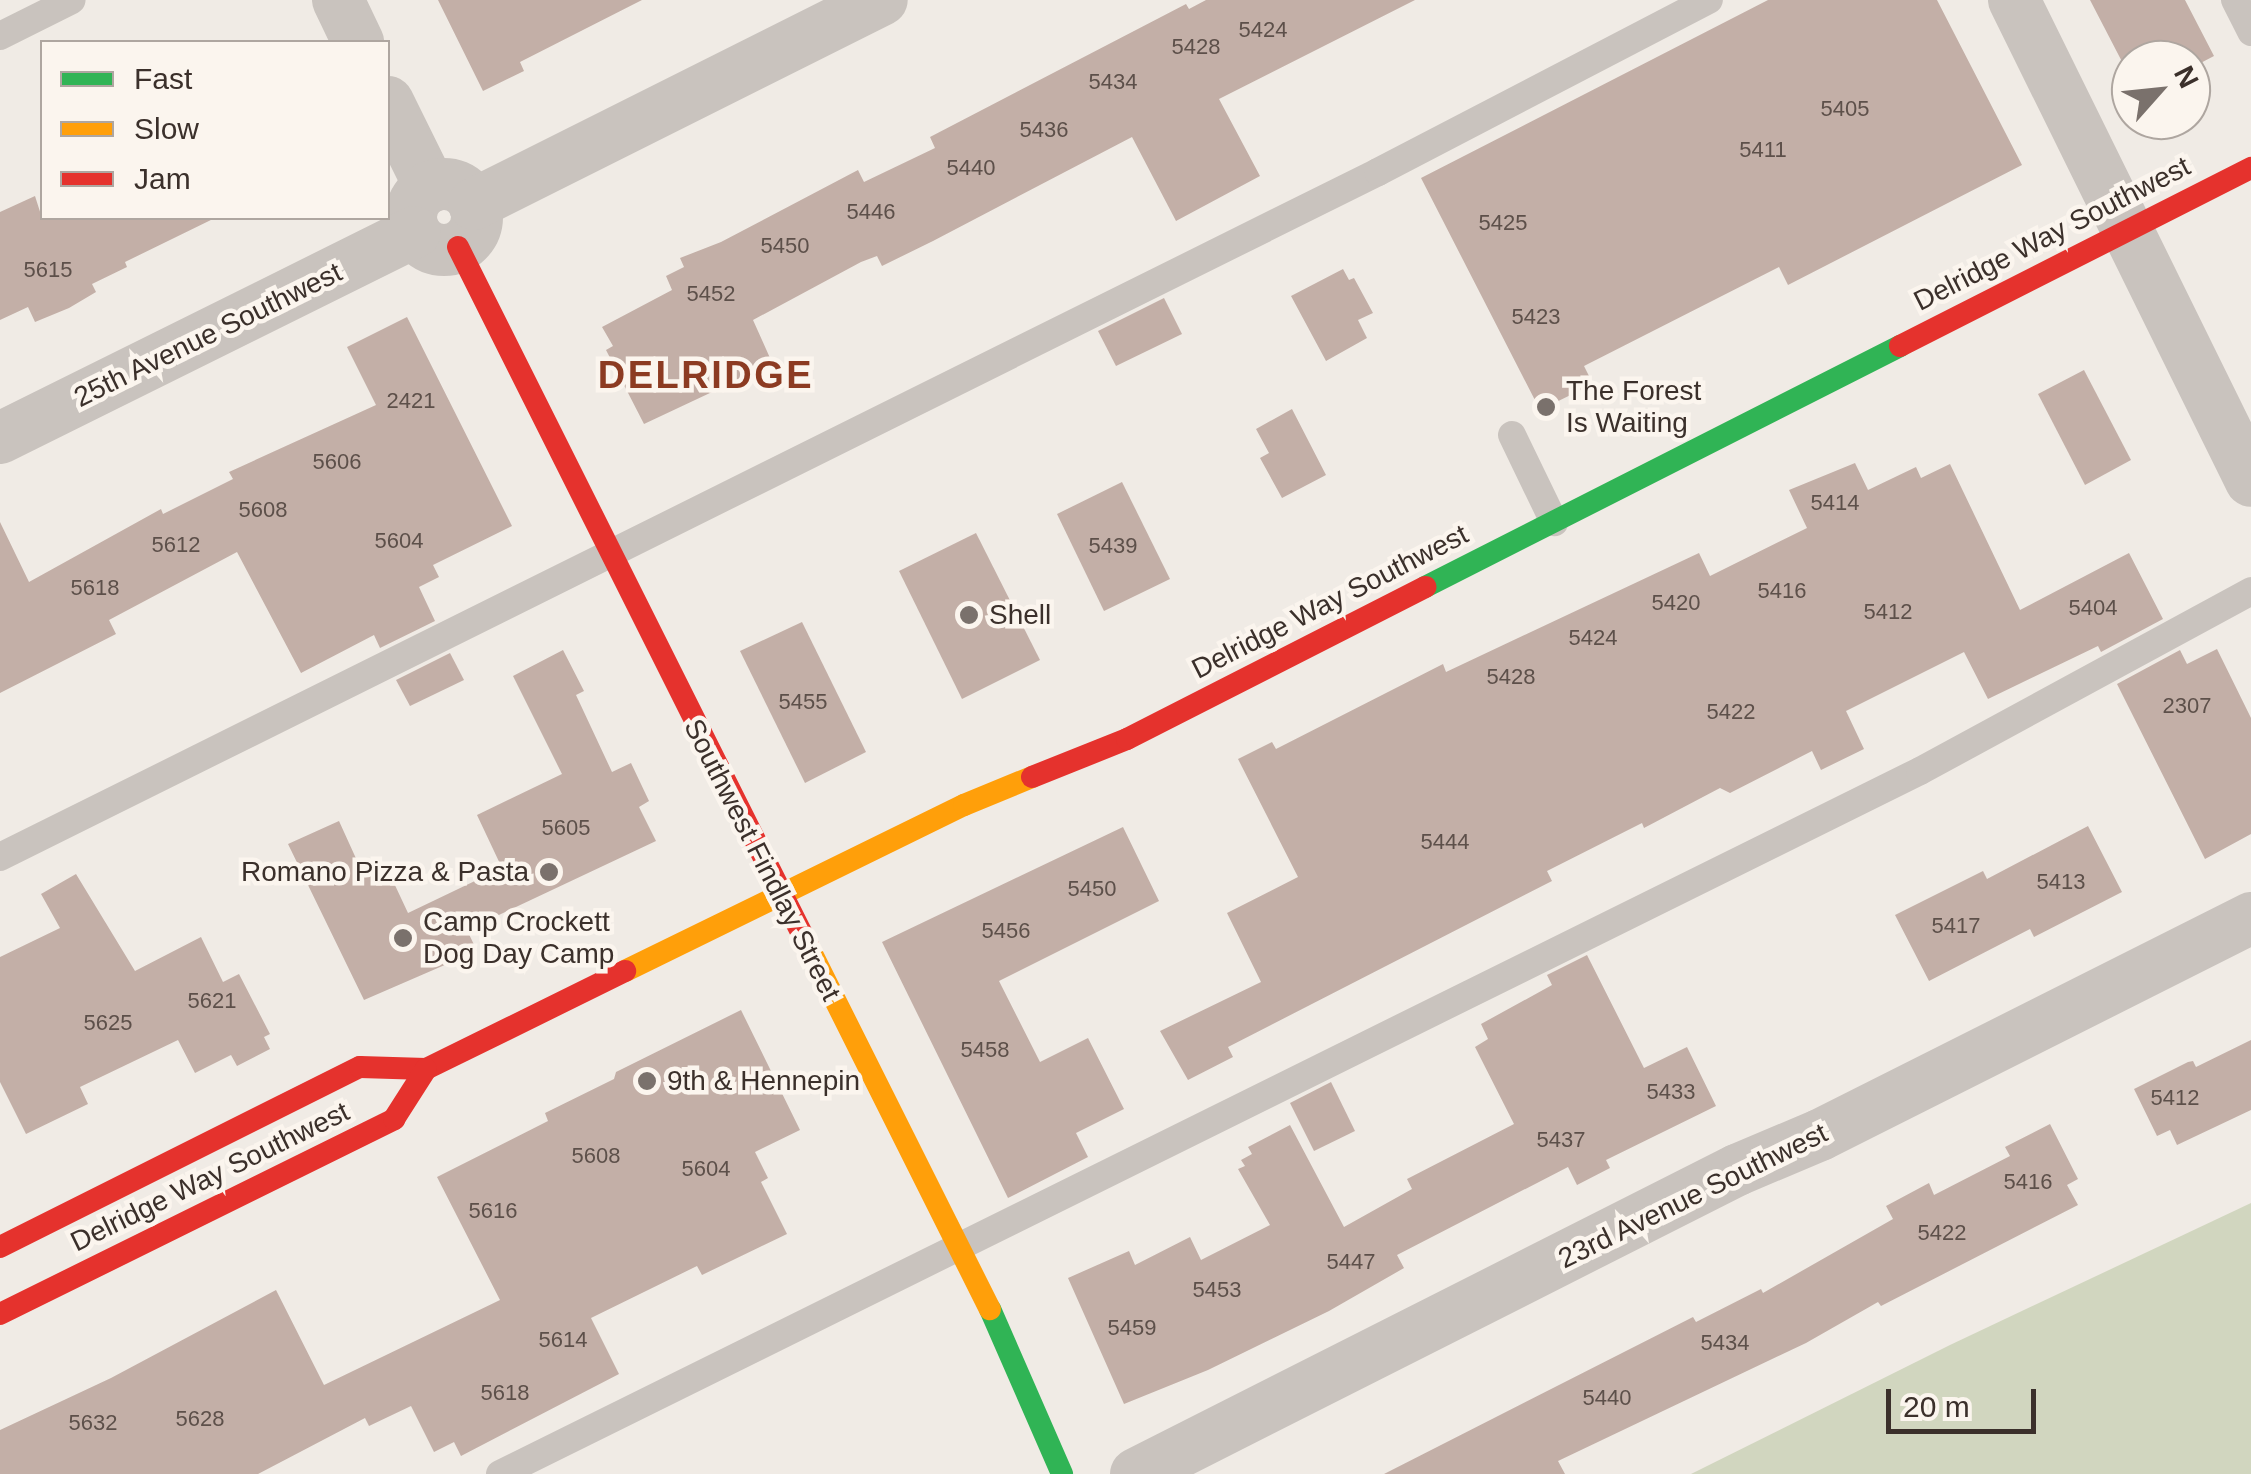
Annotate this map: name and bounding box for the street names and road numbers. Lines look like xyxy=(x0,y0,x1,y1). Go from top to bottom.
street label: Delridge Way Southwest xyxy=(1908,150,2196,318)
street label: 25th Avenue Southwest xyxy=(68,255,348,415)
street label: Delridge Way Southwest xyxy=(1186,518,1474,686)
street label: Southwest Findlay Street xyxy=(676,714,848,1006)
street label: Delridge Way Southwest xyxy=(65,1095,355,1259)
street label: 23rd Avenue Southwest xyxy=(1552,1116,1834,1276)

